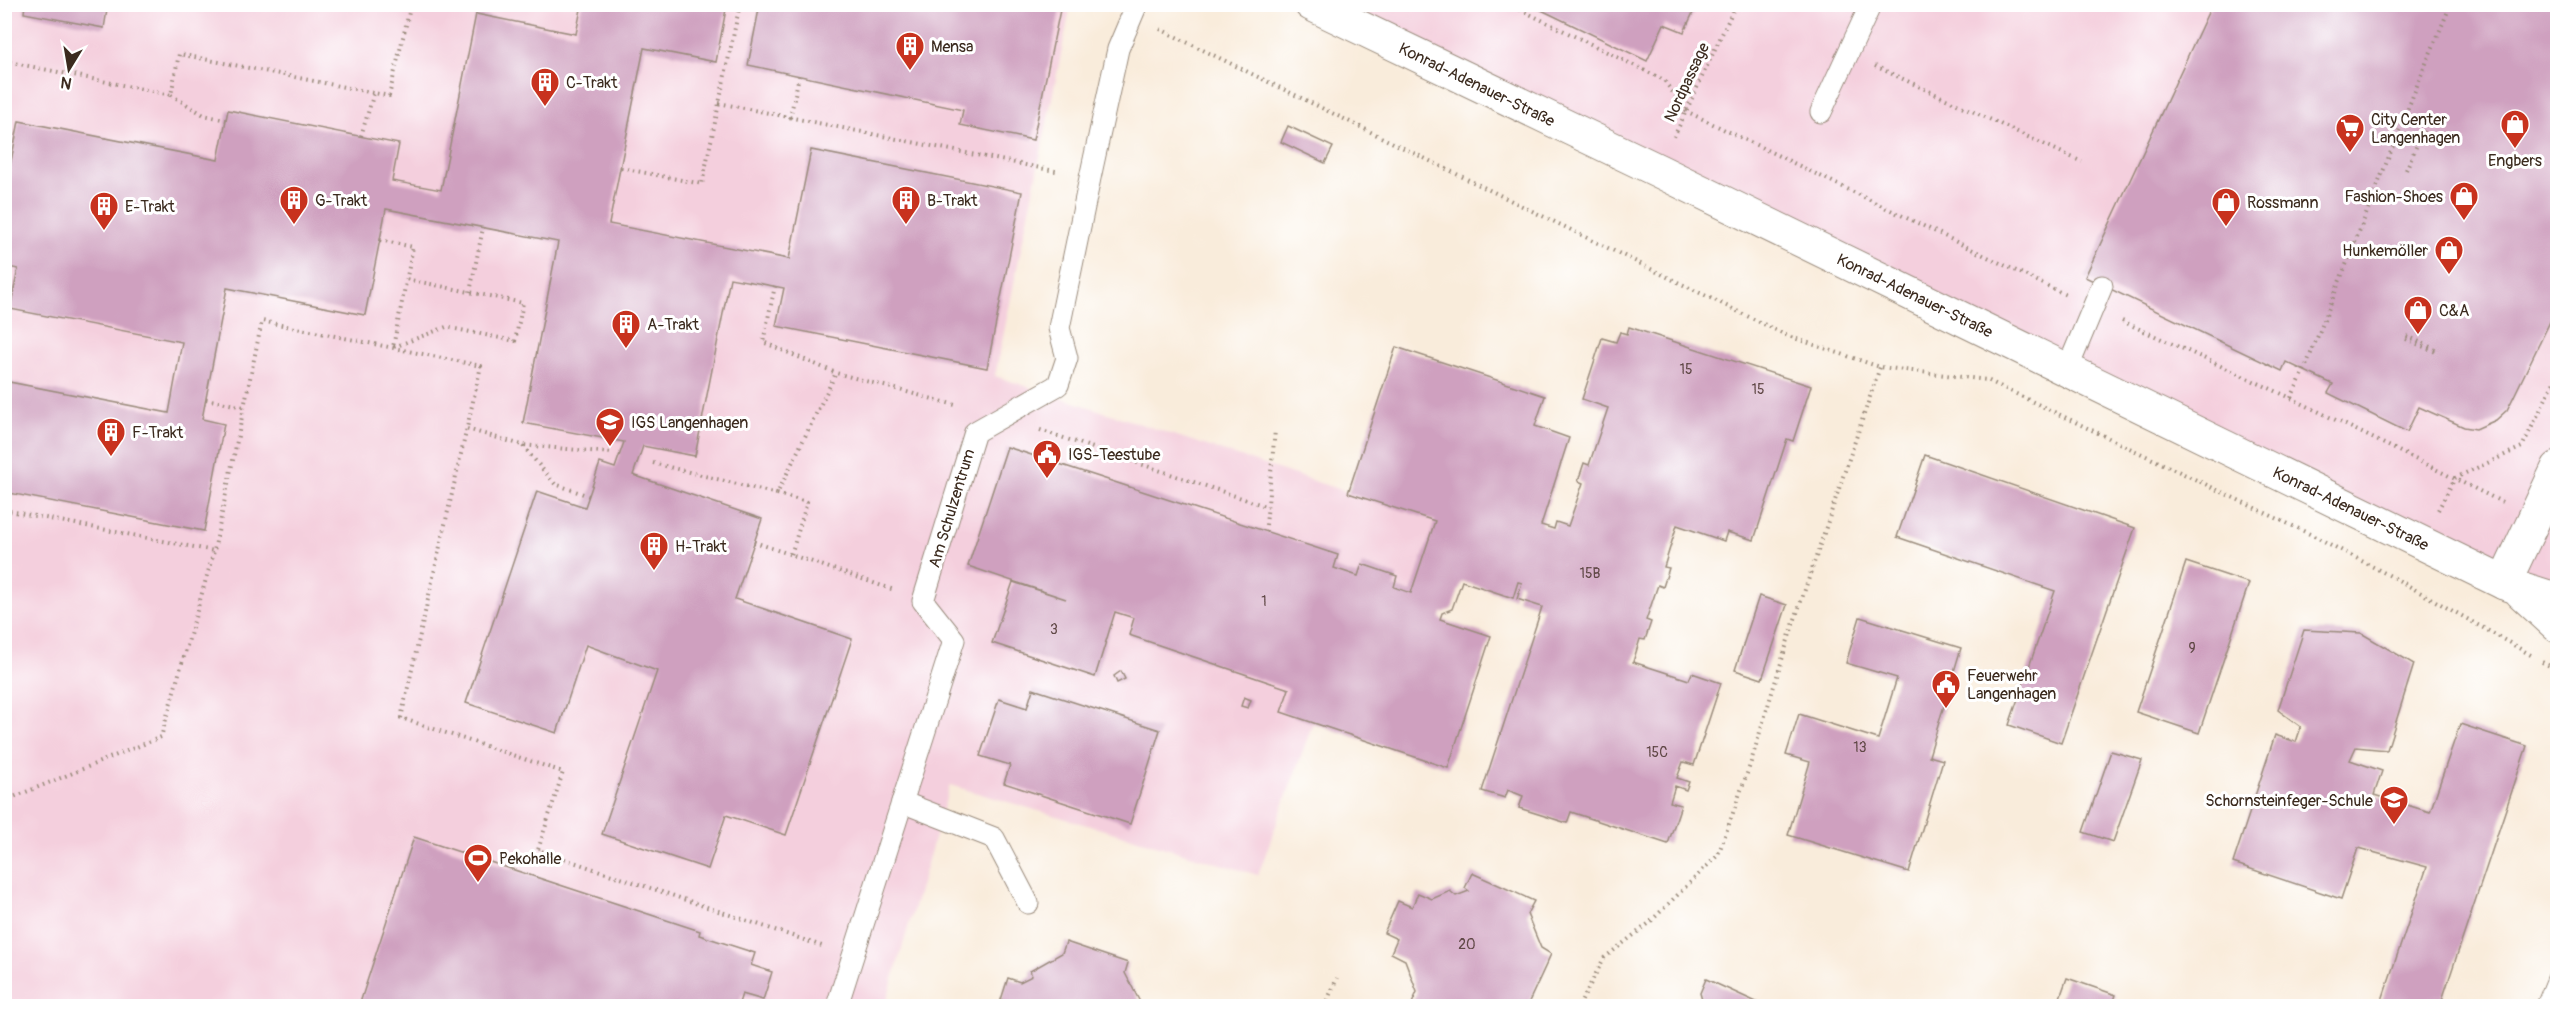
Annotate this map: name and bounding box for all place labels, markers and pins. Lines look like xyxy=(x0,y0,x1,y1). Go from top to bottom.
building icon: Mensa xyxy=(894,30,926,72)
place label: Mensa xyxy=(931,37,973,57)
building icon: C-Trakt xyxy=(529,66,561,108)
place label: C-Trakt xyxy=(566,73,618,93)
shop icon: Engbers xyxy=(2499,108,2531,150)
place label: City Center Langenhagen xyxy=(2371,110,2460,148)
supermarket icon: City Center Langenhagen xyxy=(2334,112,2366,154)
place label: Engbers xyxy=(2488,151,2542,171)
shop icon: Fashion-Shoes xyxy=(2448,180,2480,222)
building icon: G-Trakt xyxy=(278,184,310,226)
building icon: B-Trakt xyxy=(890,184,922,226)
shop icon: Rossmann xyxy=(2210,186,2242,228)
place label: Fashion-Shoes xyxy=(2344,187,2443,207)
building icon: E-Trakt xyxy=(88,190,120,232)
place label: G-Trakt xyxy=(315,191,368,211)
place label: B-Trakt xyxy=(927,191,978,211)
place label: Rossmann xyxy=(2247,193,2318,213)
place label: E-Trakt xyxy=(125,197,175,217)
shop icon: Hunkemöller xyxy=(2433,234,2465,276)
place label: Hunkemöller xyxy=(2342,241,2428,261)
shop icon: C&A xyxy=(2402,294,2434,336)
place label: C&A xyxy=(2439,301,2469,321)
building icon: A-Trakt xyxy=(610,308,642,350)
place label: A-Trakt xyxy=(647,315,699,335)
school or university icon: IGS Langenhagen xyxy=(594,406,626,448)
place label: IGS Langenhagen xyxy=(631,413,748,433)
building icon: F-Trakt xyxy=(95,416,127,458)
place label: F-Trakt xyxy=(132,423,184,443)
public building icon: IGS-Teestube xyxy=(1031,438,1063,480)
place label: IGS-Teestube xyxy=(1068,445,1160,465)
building icon: H-Trakt xyxy=(638,530,670,572)
place label: H-Trakt xyxy=(675,537,727,557)
place label: Feuerwehr Langenhagen xyxy=(1967,666,2056,704)
public building icon: Feuerwehr Langenhagen xyxy=(1930,668,1962,710)
school or university icon: Schornsteinfeger-Schule xyxy=(2378,784,2410,826)
place label: Schornsteinfeger-Schule xyxy=(2205,791,2373,811)
sports icon: Pekohalle xyxy=(462,842,494,884)
place label: Pekohalle xyxy=(499,849,562,869)

